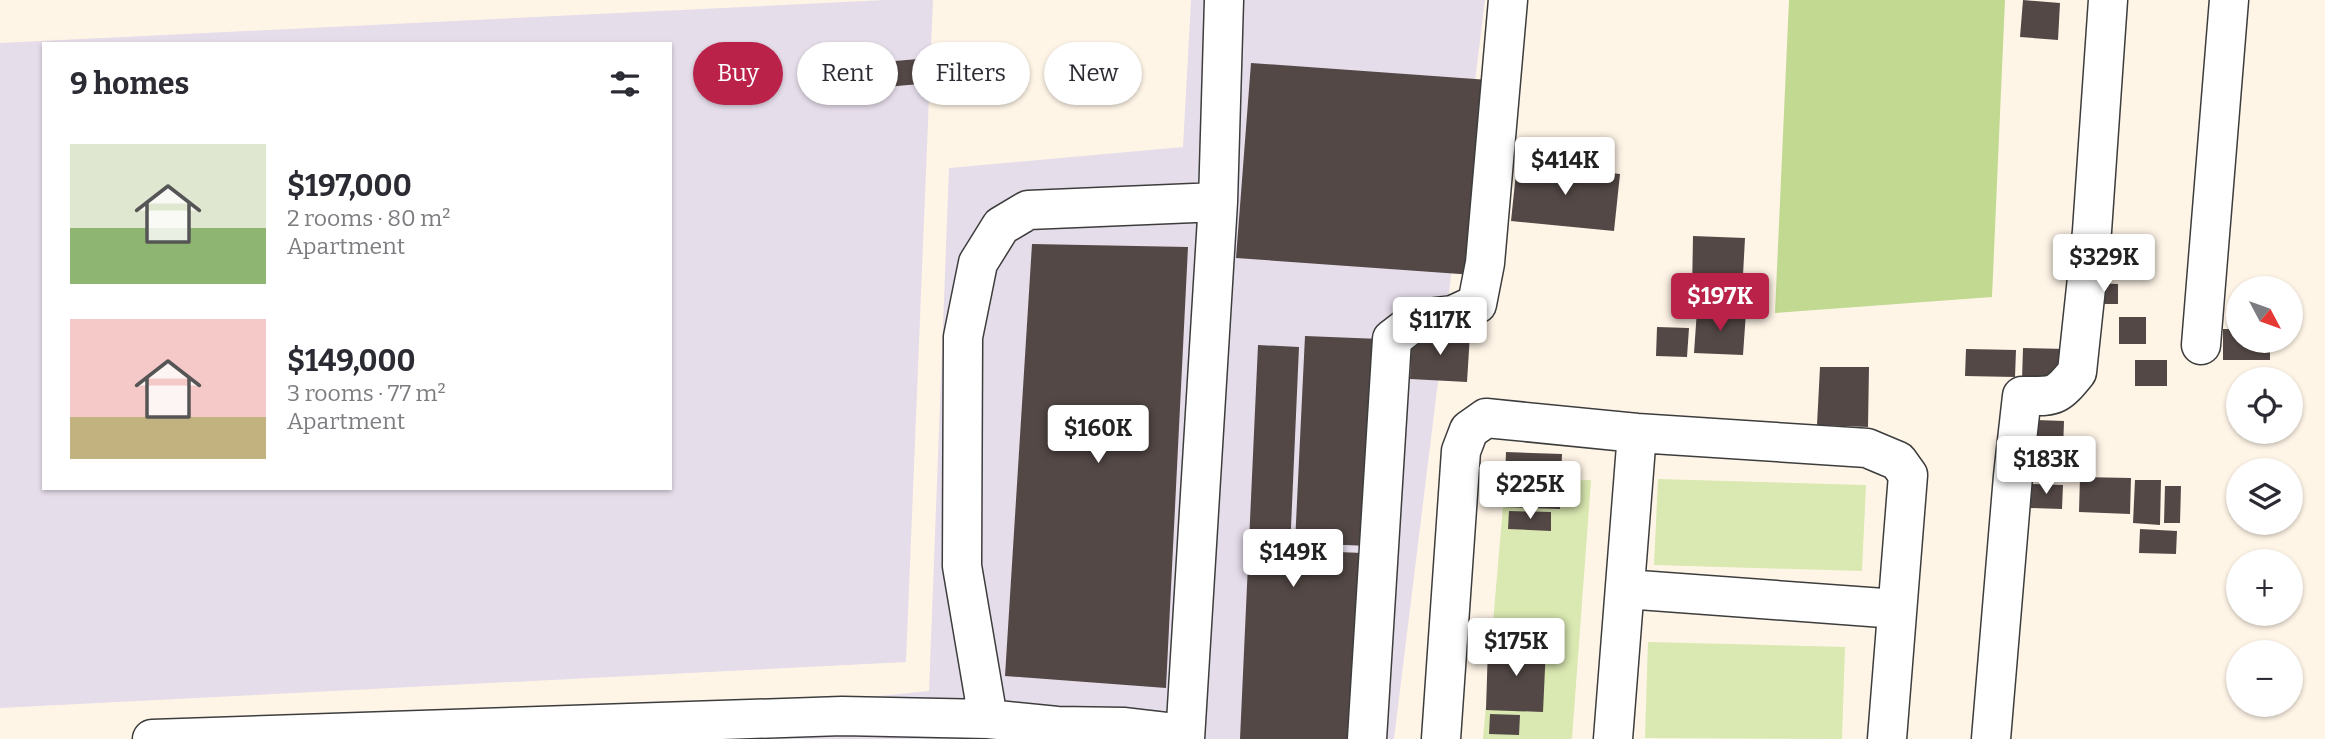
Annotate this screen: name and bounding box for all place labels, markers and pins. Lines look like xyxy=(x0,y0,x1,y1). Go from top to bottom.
pin: $414K xyxy=(1516,138,1614,197)
pin: $329K xyxy=(2055,234,2153,294)
pin: $197K xyxy=(1671,274,1769,333)
pin: $117K xyxy=(1391,298,1489,357)
pin: $160K xyxy=(1049,406,1147,465)
pin: $183K xyxy=(1997,436,2095,496)
pin: $225K xyxy=(1481,462,1579,521)
pin: $149K xyxy=(1244,530,1342,589)
pin: $175K xyxy=(1467,618,1565,678)

